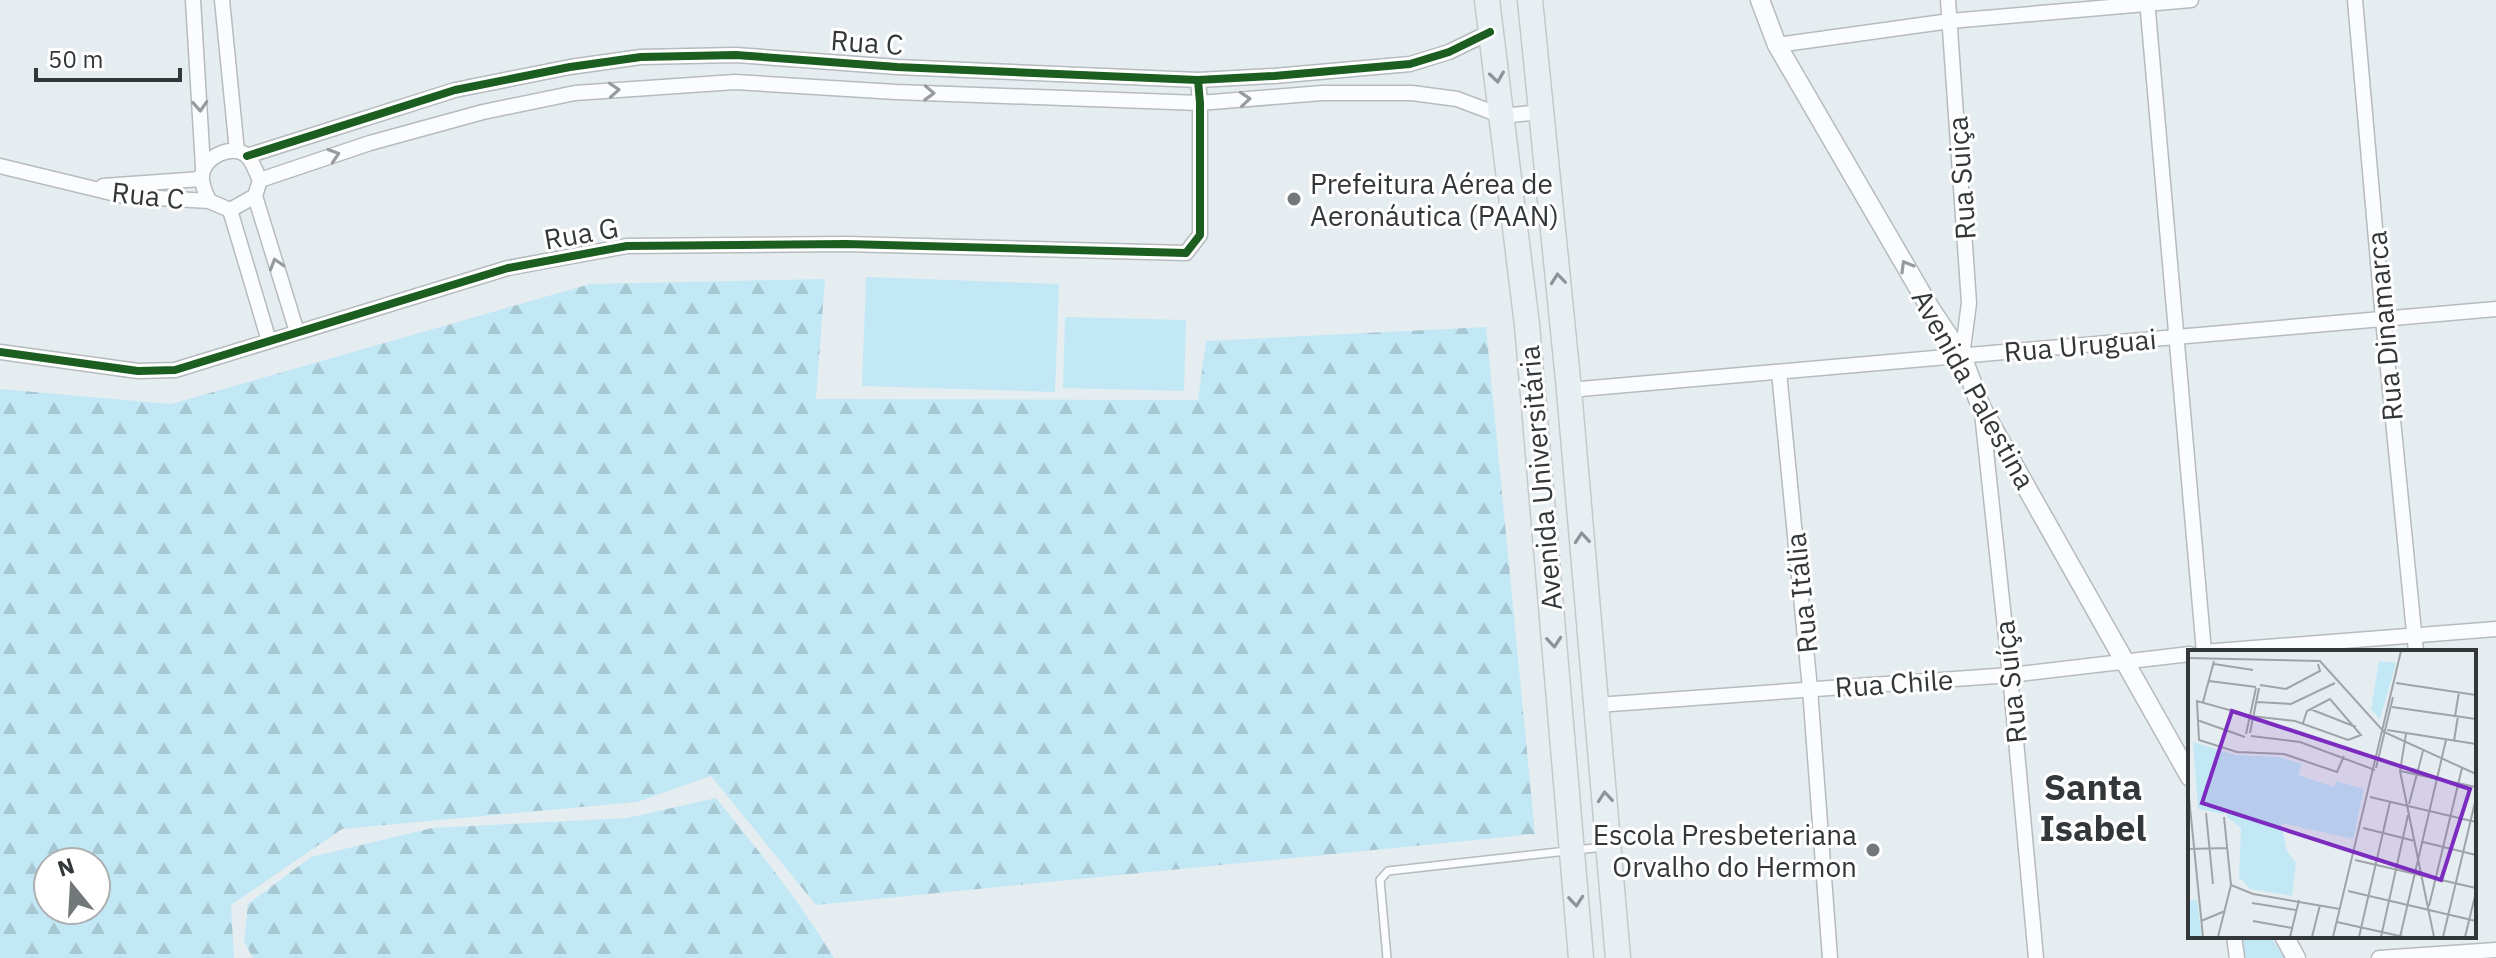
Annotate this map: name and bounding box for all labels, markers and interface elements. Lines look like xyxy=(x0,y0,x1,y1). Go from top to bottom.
street label: Rua C xyxy=(829,21,905,63)
scale bar xyxy=(36,32,180,82)
text: 50 m xyxy=(48,43,103,75)
one-way arrow xyxy=(1488,71,1505,84)
one-way arrow xyxy=(607,82,620,99)
one-way arrow xyxy=(923,84,936,101)
one-way arrow xyxy=(1239,91,1252,108)
one-way arrow xyxy=(191,100,208,113)
street label: Rua Suiça xyxy=(1938,115,1984,241)
one-way arrow xyxy=(326,149,340,165)
place label: Prefeitura Aérea de Aeronáutica (PAAN) xyxy=(1310,165,1559,234)
street label: Rua C xyxy=(110,173,186,217)
marker: Prefeitura Aérea de Aeronáutica (PAAN) xyxy=(1285,190,1303,208)
street label: Rua G xyxy=(541,208,621,258)
street label: Rua Dinamarca xyxy=(2357,229,2411,423)
one-way arrow xyxy=(269,258,285,271)
one-way arrow xyxy=(1900,260,1916,275)
one-way arrow xyxy=(1549,272,1566,285)
street label: Avenida Palestina xyxy=(1904,283,2044,495)
street label: Rua Uruguai xyxy=(2002,320,2158,370)
street label: Avenida Universitária xyxy=(1510,344,1570,612)
one-way arrow xyxy=(1573,531,1590,544)
street label: Rua Itália xyxy=(1776,531,1826,655)
street label: Rua Suíça xyxy=(1985,619,2035,745)
one-way arrow xyxy=(1545,636,1562,649)
inset map xyxy=(2188,650,2476,938)
street label: Rua Chile xyxy=(1834,660,1954,706)
district label: Santa Isabel xyxy=(2039,763,2147,851)
one-way arrow xyxy=(1596,790,1613,803)
place label: Escola Presbeteriana Orvalho do Hermon xyxy=(1593,816,1857,885)
marker: Escola Presbeteriana Orvalho do Hermon xyxy=(1864,841,1882,859)
north arrow xyxy=(32,846,112,926)
text: N xyxy=(54,850,78,883)
one-way arrow xyxy=(1568,895,1585,908)

